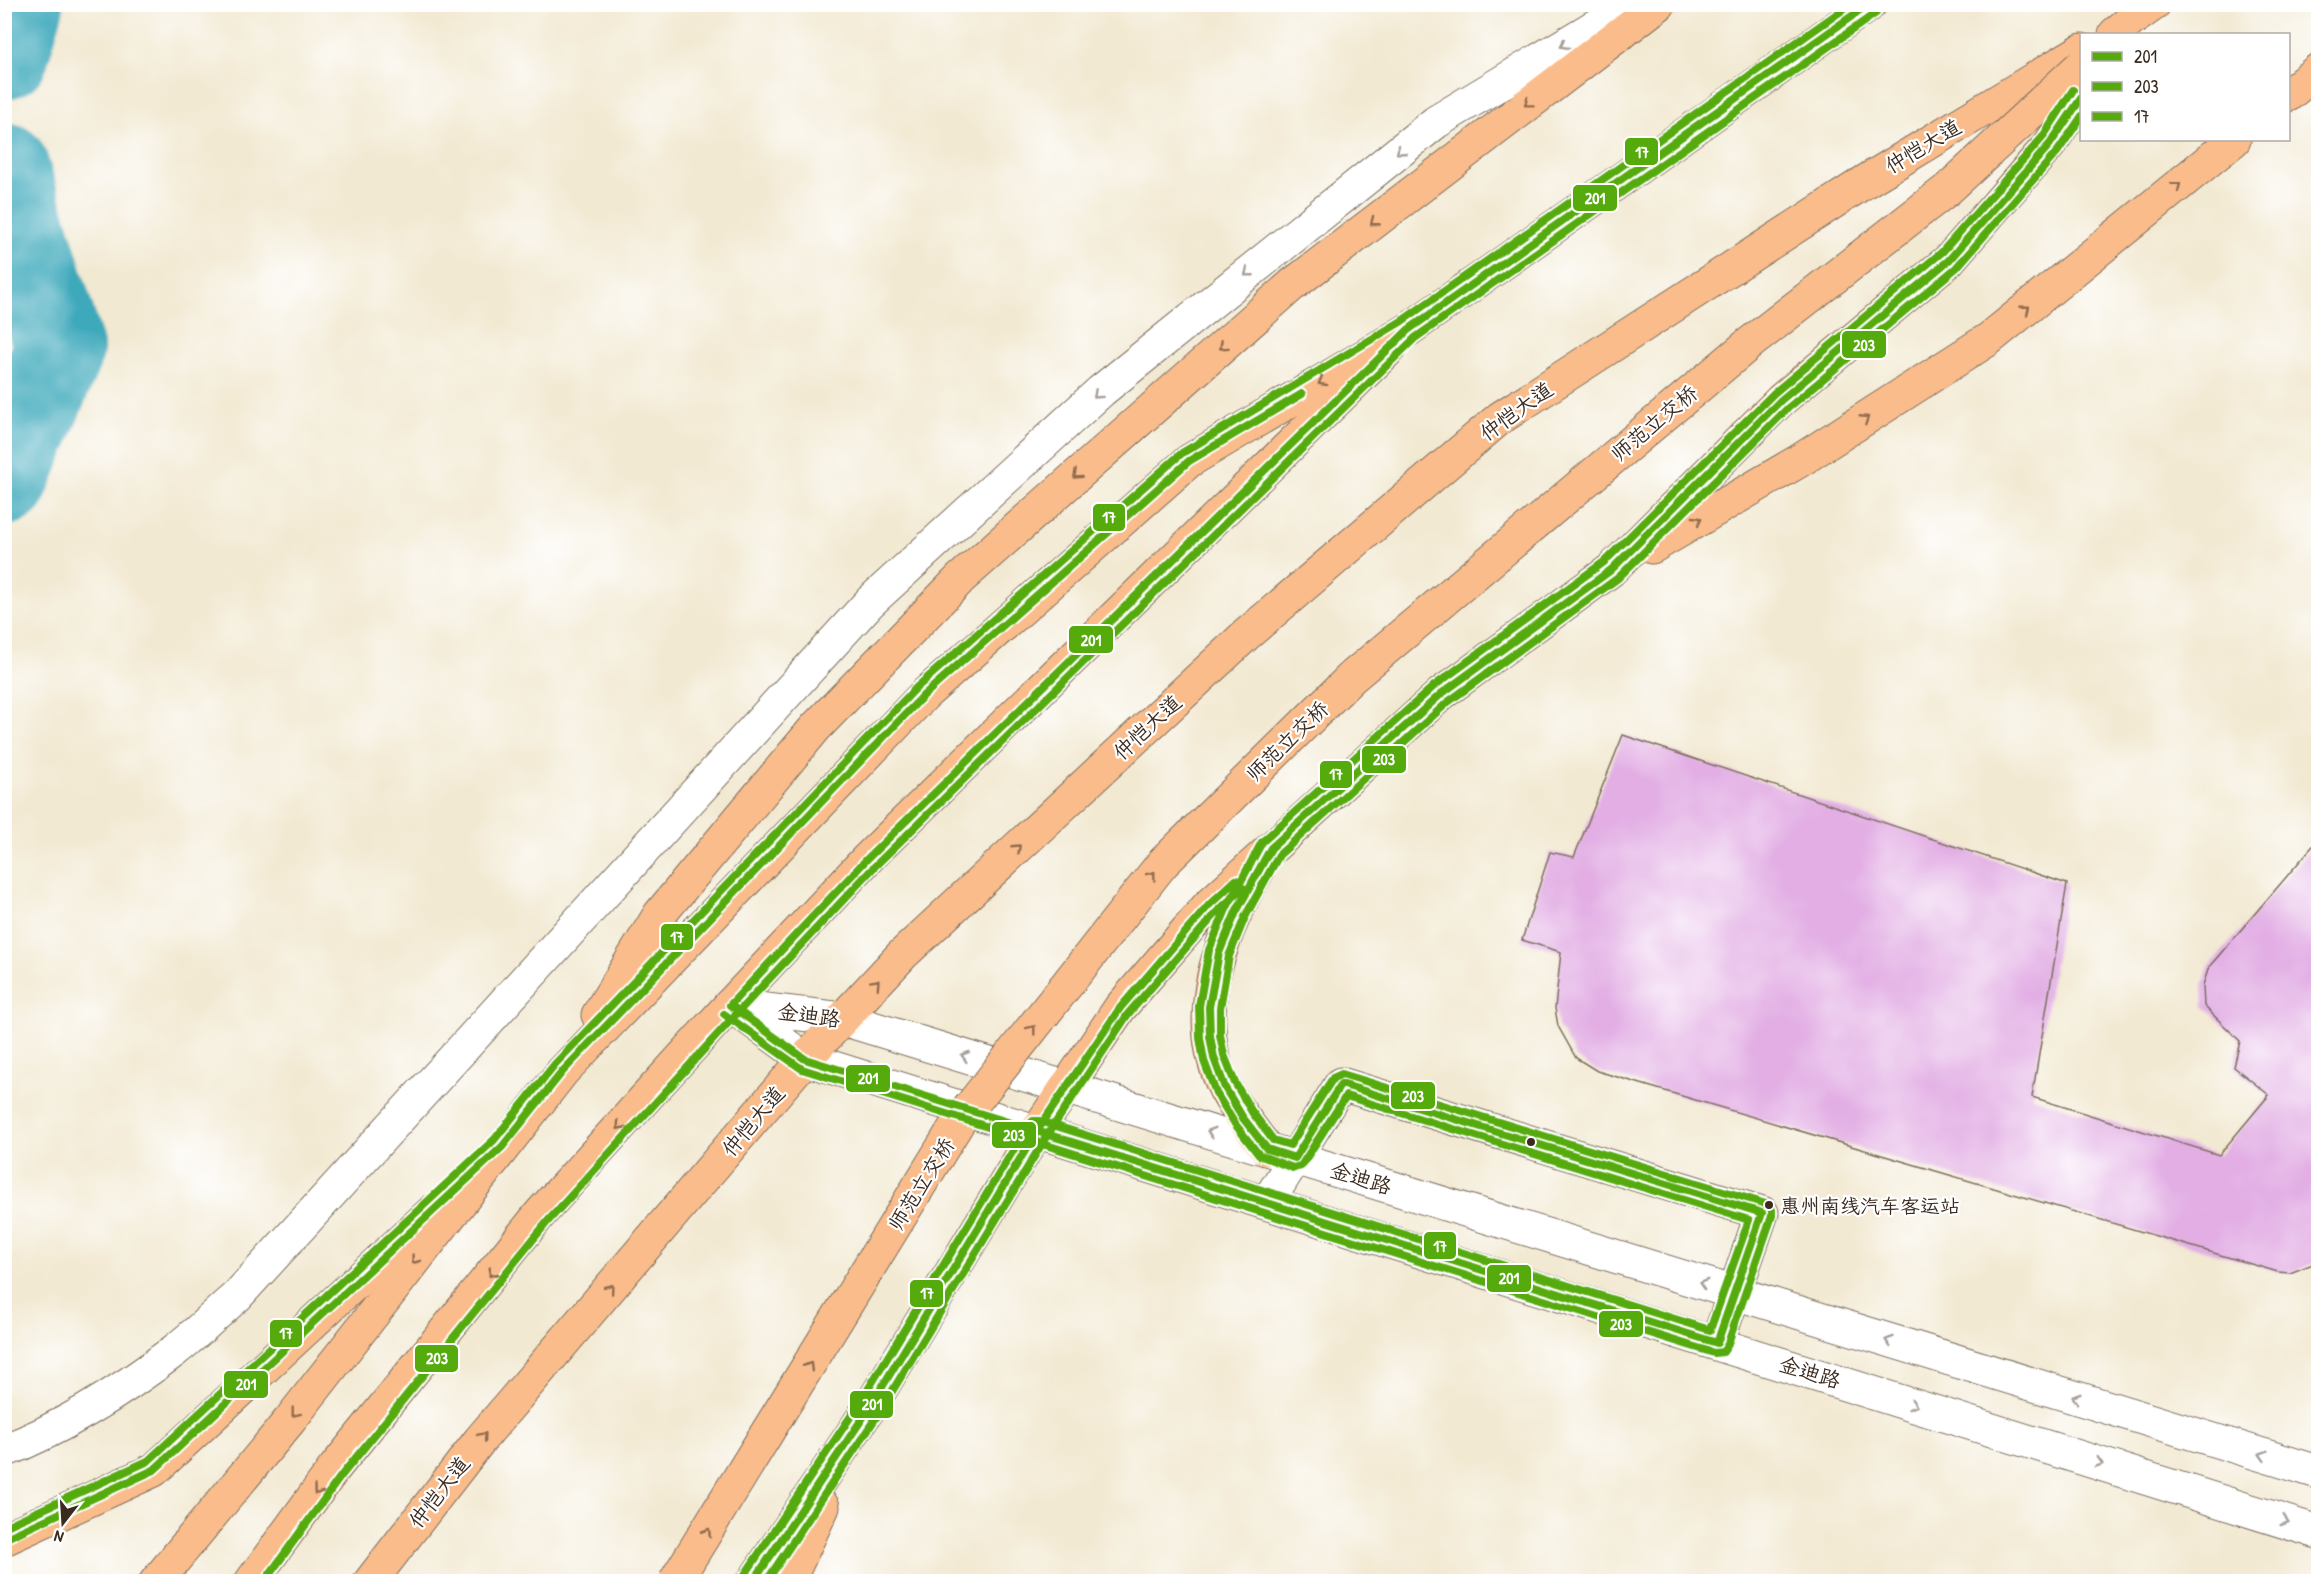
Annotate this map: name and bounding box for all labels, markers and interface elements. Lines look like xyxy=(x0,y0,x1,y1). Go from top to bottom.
legend xyxy=(2080,33,2290,141)
one-way arrow xyxy=(1560,38,1570,50)
text: 201 xyxy=(2134,44,2157,69)
text: 203 xyxy=(2134,74,2159,99)
one-way arrow xyxy=(1524,95,1535,106)
text: 17 xyxy=(2134,104,2150,129)
street label: 仲恺大道 xyxy=(1880,112,1966,180)
line badge: 17 xyxy=(1624,137,1659,166)
text: 17 xyxy=(1635,141,1649,163)
one-way arrow xyxy=(1396,143,1407,154)
one-way arrow xyxy=(2170,182,2181,193)
line badge: 201 xyxy=(1572,184,1618,212)
text: 201 xyxy=(1585,187,1605,209)
one-way arrow xyxy=(1369,214,1380,225)
one-way arrow xyxy=(1244,265,1255,276)
one-way arrow xyxy=(2019,305,2030,316)
line badge: 203 xyxy=(1841,330,1887,359)
text: 203 xyxy=(1853,334,1875,356)
one-way arrow xyxy=(1220,339,1230,350)
one-way arrow xyxy=(1318,374,1328,386)
street label: 仲恺大道 xyxy=(1473,375,1559,447)
street label: 师范立交桥 xyxy=(1604,378,1704,468)
one-way arrow xyxy=(1093,388,1104,399)
one-way arrow xyxy=(1859,414,1869,426)
one-way arrow xyxy=(1074,468,1084,479)
line badge: 17 xyxy=(1092,503,1126,532)
text: 17 xyxy=(1102,506,1116,528)
one-way arrow xyxy=(1692,515,1702,527)
line badge: 201 xyxy=(1068,625,1114,654)
text: 201 xyxy=(1081,629,1101,651)
street label: 仲恺大道 xyxy=(1106,688,1188,766)
street label: 师范立交桥 xyxy=(1239,694,1335,788)
line badge: 203 xyxy=(1361,745,1407,774)
text: 203 xyxy=(1373,748,1395,770)
line badge: 17 xyxy=(1319,760,1353,789)
text: 17 xyxy=(1329,763,1343,785)
one-way arrow xyxy=(1011,844,1021,855)
one-way arrow xyxy=(1145,871,1156,882)
line badge: 17 xyxy=(660,923,694,951)
text: 17 xyxy=(670,926,684,948)
one-way arrow xyxy=(869,979,880,990)
street label: 金迪路 xyxy=(776,996,842,1034)
one-way arrow xyxy=(1024,1024,1035,1035)
one-way arrow xyxy=(960,1051,971,1064)
line badge: 201 xyxy=(845,1064,891,1093)
text: 201 xyxy=(858,1067,878,1089)
street label: 仲恺大道 xyxy=(715,1080,791,1162)
line badge: 203 xyxy=(1390,1081,1436,1110)
text: 203 xyxy=(1402,1085,1424,1107)
one-way arrow xyxy=(616,1119,627,1130)
line badge: 203 xyxy=(991,1121,1037,1149)
text: 203 xyxy=(1003,1124,1025,1146)
one-way arrow xyxy=(1206,1127,1217,1139)
street label: 师范立交桥 xyxy=(881,1132,961,1236)
unlabelled marker xyxy=(1525,1136,1537,1148)
street label: 金迪路 xyxy=(1327,1155,1395,1201)
place label: 惠州南线汽车客运站 xyxy=(1780,1192,1960,1219)
marker: 惠州南线汽车客运站 xyxy=(1763,1199,1775,1211)
line badge: 17 xyxy=(1423,1231,1457,1260)
text: 17 xyxy=(1433,1235,1447,1257)
one-way arrow xyxy=(412,1253,423,1264)
line badge: 201 xyxy=(1486,1264,1532,1293)
one-way arrow xyxy=(489,1266,500,1277)
text: 201 xyxy=(1499,1267,1519,1289)
line badge: 17 xyxy=(909,1279,944,1308)
one-way arrow xyxy=(1698,1279,1709,1291)
text: 17 xyxy=(920,1282,934,1304)
one-way arrow xyxy=(603,1284,614,1295)
line badge: 203 xyxy=(1598,1310,1644,1338)
text: 203 xyxy=(1610,1313,1632,1335)
line badge: 17 xyxy=(269,1319,303,1348)
text: 17 xyxy=(279,1322,293,1344)
one-way arrow xyxy=(1884,1336,1895,1348)
line badge: 203 xyxy=(414,1344,459,1373)
text: 203 xyxy=(426,1347,448,1369)
street label: 金迪路 xyxy=(1776,1349,1844,1395)
one-way arrow xyxy=(801,1362,813,1372)
line badge: 201 xyxy=(223,1370,269,1399)
text: 201 xyxy=(236,1373,256,1395)
line badge: 201 xyxy=(849,1390,894,1419)
text: 201 xyxy=(862,1393,882,1415)
one-way arrow xyxy=(2071,1393,2082,1405)
one-way arrow xyxy=(1907,1398,1918,1410)
one-way arrow xyxy=(292,1406,303,1417)
one-way arrow xyxy=(476,1432,487,1443)
street label: 仲恺大道 xyxy=(402,1450,476,1534)
one-way arrow xyxy=(2258,1450,2269,1462)
one-way arrow xyxy=(2093,1456,2104,1468)
one-way arrow xyxy=(314,1484,325,1495)
north arrow xyxy=(33,1493,93,1553)
one-way arrow xyxy=(2279,1514,2290,1526)
text: N xyxy=(51,1525,66,1549)
one-way arrow xyxy=(699,1528,711,1538)

